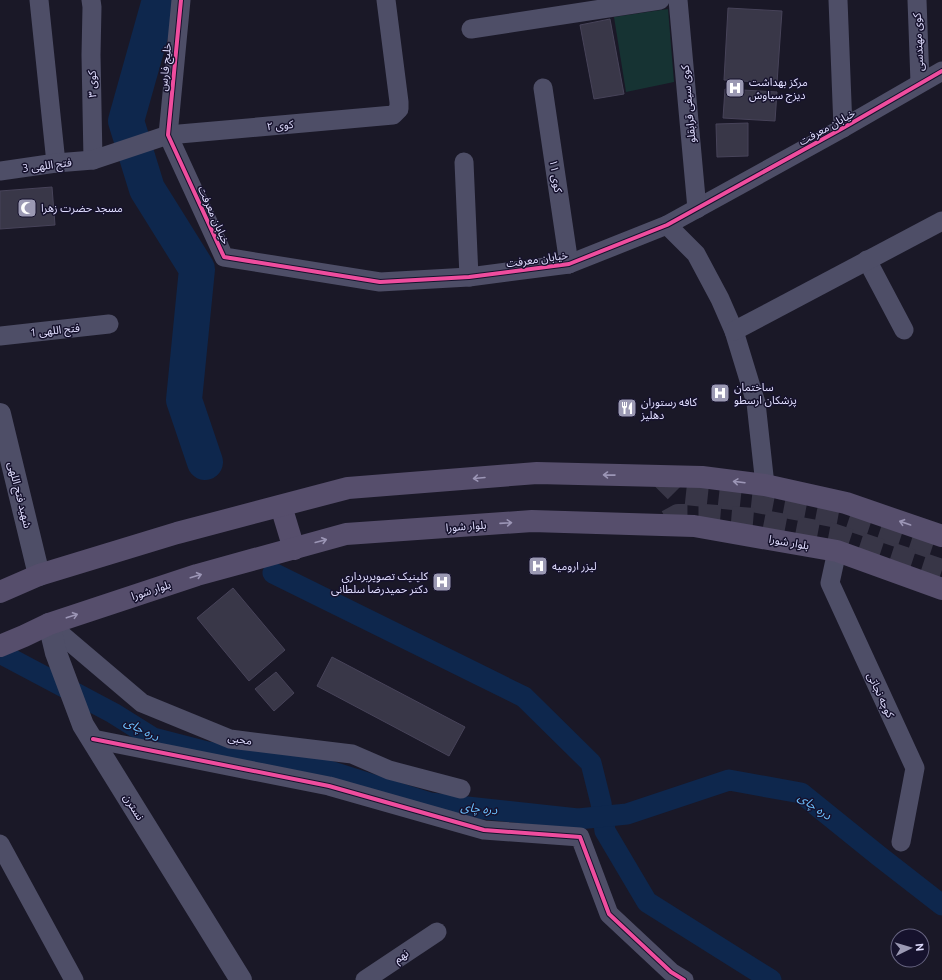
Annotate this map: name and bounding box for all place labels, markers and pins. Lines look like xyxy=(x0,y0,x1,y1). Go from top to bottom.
place label: مرکز بهداشت دیزج سیاوش xyxy=(749,76,808,103)
hospital icon: مرکز بهداشت دیزج سیاوش xyxy=(724,77,746,99)
mosque icon: مسجد حضرت زهرا xyxy=(16,197,38,219)
place label: مسجد حضرت زهرا xyxy=(41,202,123,215)
place label: ساختمان پزشکان ارسطو xyxy=(734,381,797,408)
hospital icon: ساختمان پزشکان ارسطو xyxy=(709,382,731,404)
place label: کافه رستوران دهلیز xyxy=(640,396,698,422)
restaurant icon: کافه رستوران دهلیز xyxy=(616,397,638,419)
hospital icon: لیزر ارومیه xyxy=(527,555,549,577)
place label: لیزر ارومیه xyxy=(552,560,597,573)
place label: کلینیک تصويربرداري دکتر حمیدرضا سلطانی xyxy=(331,570,428,596)
hospital icon: کلینیک تصويربرداري دکتر حمیدرضا سلطانی xyxy=(431,571,453,593)

